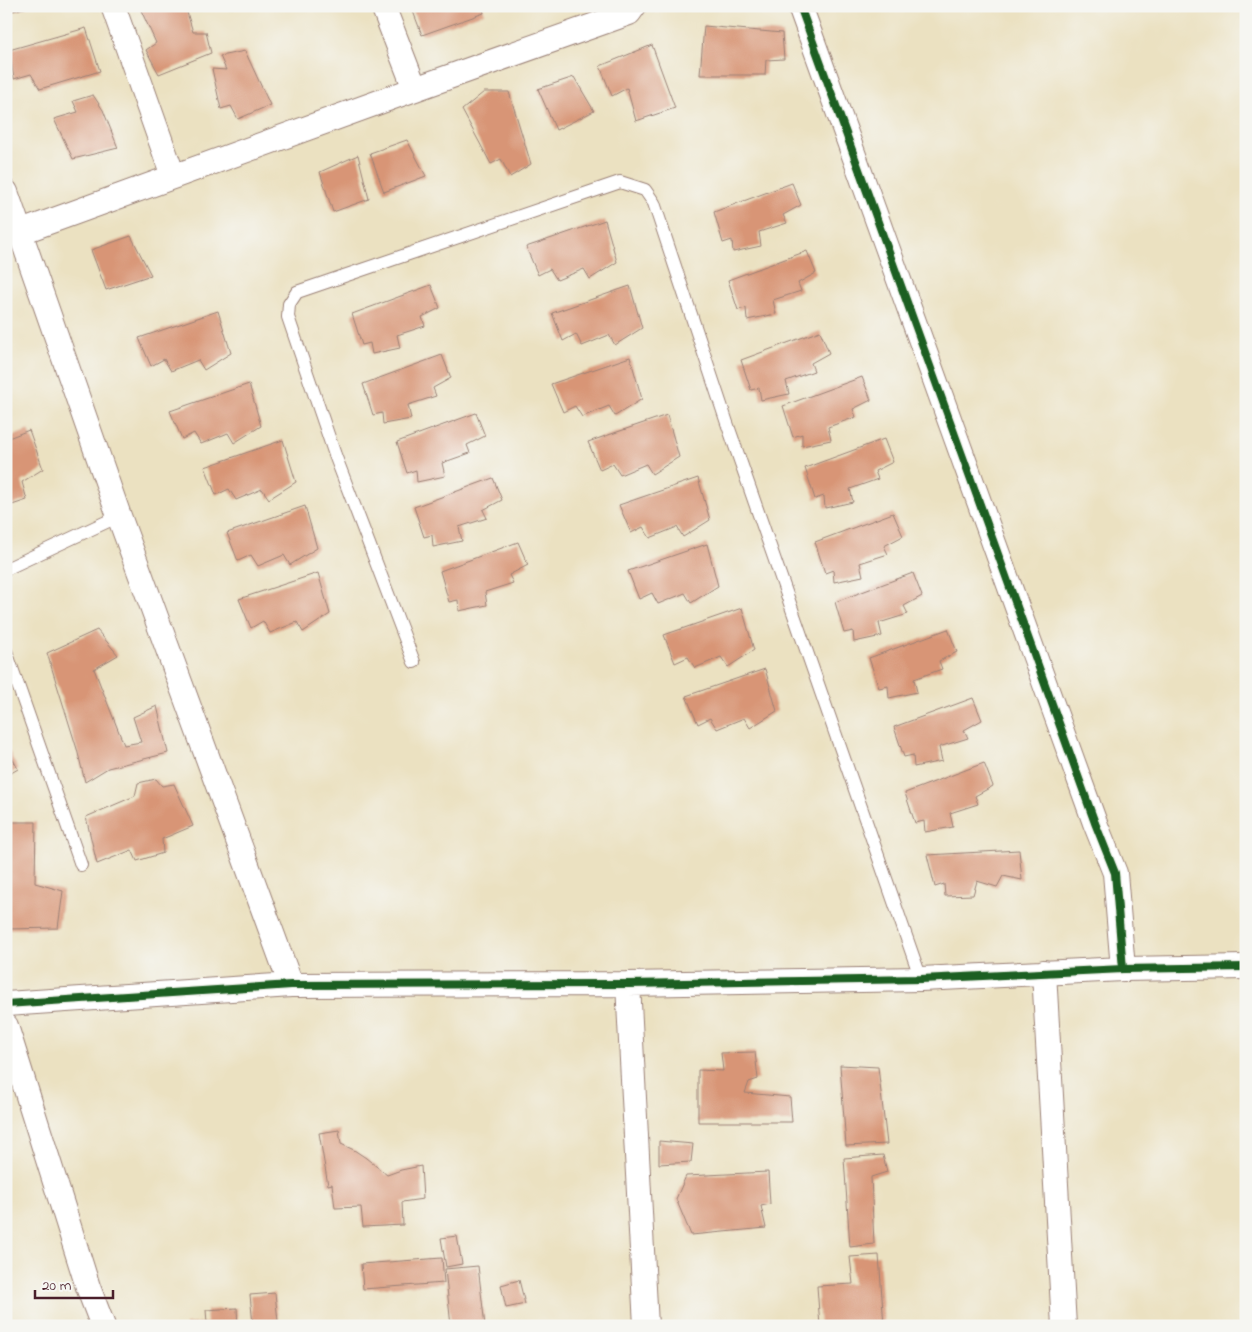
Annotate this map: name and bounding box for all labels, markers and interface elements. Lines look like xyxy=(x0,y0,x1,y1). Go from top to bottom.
scale bar xyxy=(35,1267,112,1299)
text: 20 m xyxy=(42,1275,72,1297)

